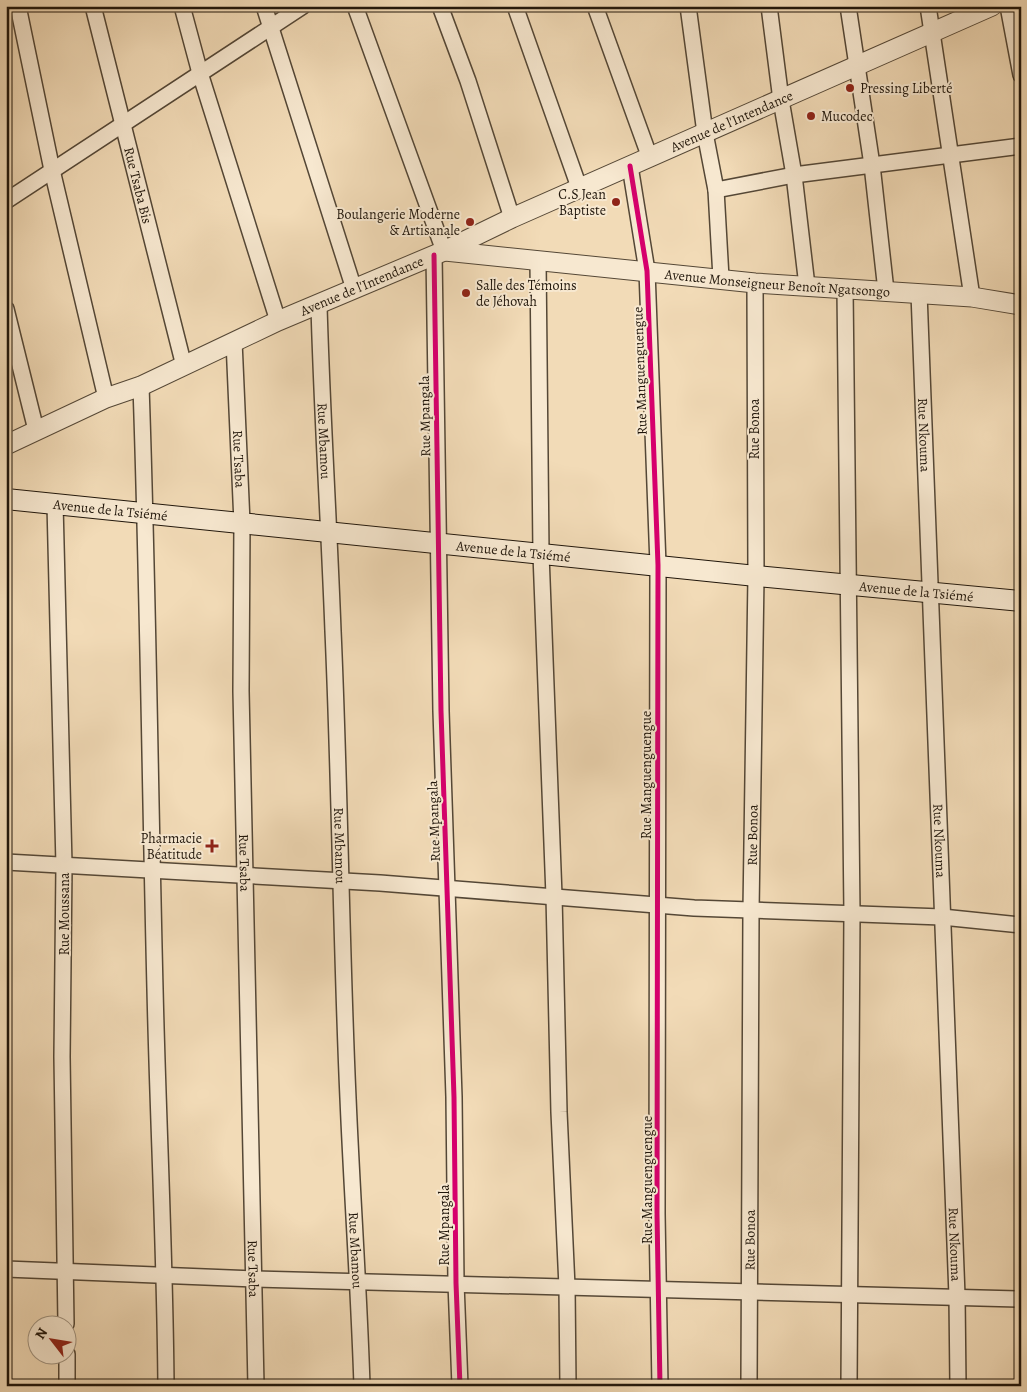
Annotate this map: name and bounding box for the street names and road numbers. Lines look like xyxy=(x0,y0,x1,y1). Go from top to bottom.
street label: Avenue de l'Intendance xyxy=(667,86,796,157)
street label: Rue Tsaba Bis xyxy=(120,145,157,226)
street label: Avenue de l'Intendance xyxy=(296,251,426,320)
street label: Avenue Monseigneur Benoît Ngatsongo xyxy=(663,264,891,301)
street label: Rue Manguenguengue xyxy=(628,306,652,436)
street label: Rue Mpangala xyxy=(415,375,435,457)
street label: Rue Nkouma xyxy=(913,397,935,473)
street label: Rue Bonoa xyxy=(745,398,764,460)
street label: Rue Mbamou xyxy=(313,402,336,480)
street label: Rue Tsaba xyxy=(228,430,250,489)
street label: Avenue de la Tsiémé xyxy=(51,494,169,525)
street label: Avenue de la Tsiémé xyxy=(454,536,571,566)
street label: Avenue de la Tsiémé xyxy=(857,576,974,606)
street label: Rue Manguenguengue xyxy=(637,711,656,839)
street label: Rue Mpangala xyxy=(423,779,445,862)
street label: Rue Nkouma xyxy=(929,803,951,879)
street label: Rue Bonoa xyxy=(742,804,762,866)
street label: Rue Mbamou xyxy=(330,807,350,885)
street label: Rue Tsaba xyxy=(235,834,255,892)
street label: Rue Moussana xyxy=(55,872,74,955)
street label: Rue Manguenguengue xyxy=(638,1116,657,1244)
street label: Rue Mpangala xyxy=(435,1184,454,1266)
street label: Rue Nkouma xyxy=(944,1207,966,1282)
street label: Rue Bonoa xyxy=(740,1209,759,1271)
street label: Rue Mbamou xyxy=(344,1212,367,1289)
street label: Rue Tsaba xyxy=(243,1240,264,1298)

